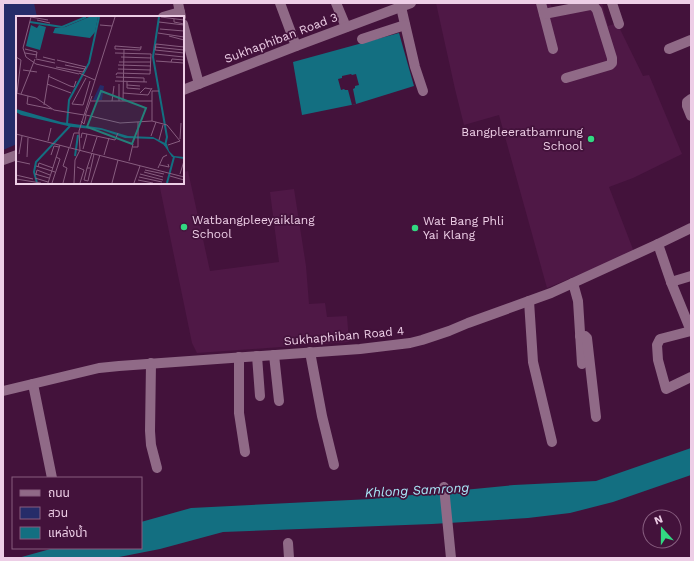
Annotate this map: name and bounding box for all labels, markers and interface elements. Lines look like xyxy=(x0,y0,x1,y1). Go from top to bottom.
street label: Sukhaphiban Road 3 xyxy=(222,10,340,66)
inset map xyxy=(16,16,184,184)
place label: Bangpleeratbamrung School xyxy=(461,125,584,153)
marker: Bangpleeratbamrung School xyxy=(586,134,596,144)
place label: Watbangpleeyaiklang School xyxy=(192,213,315,241)
place label: Wat Bang Phli Yai Klang xyxy=(423,214,504,242)
marker: Watbangpleeyaiklang School xyxy=(179,222,189,232)
marker: Wat Bang Phli Yai Klang xyxy=(410,223,420,233)
street label: Sukhaphiban Road 4 xyxy=(283,324,405,348)
legend xyxy=(12,477,142,549)
water label: Khlong Samrong xyxy=(364,480,470,500)
text: ถนน xyxy=(48,486,70,500)
text: สวน xyxy=(48,506,68,520)
north arrow xyxy=(642,509,682,549)
text: N xyxy=(652,513,665,528)
text: แหล่งน้ำ xyxy=(48,524,87,540)

